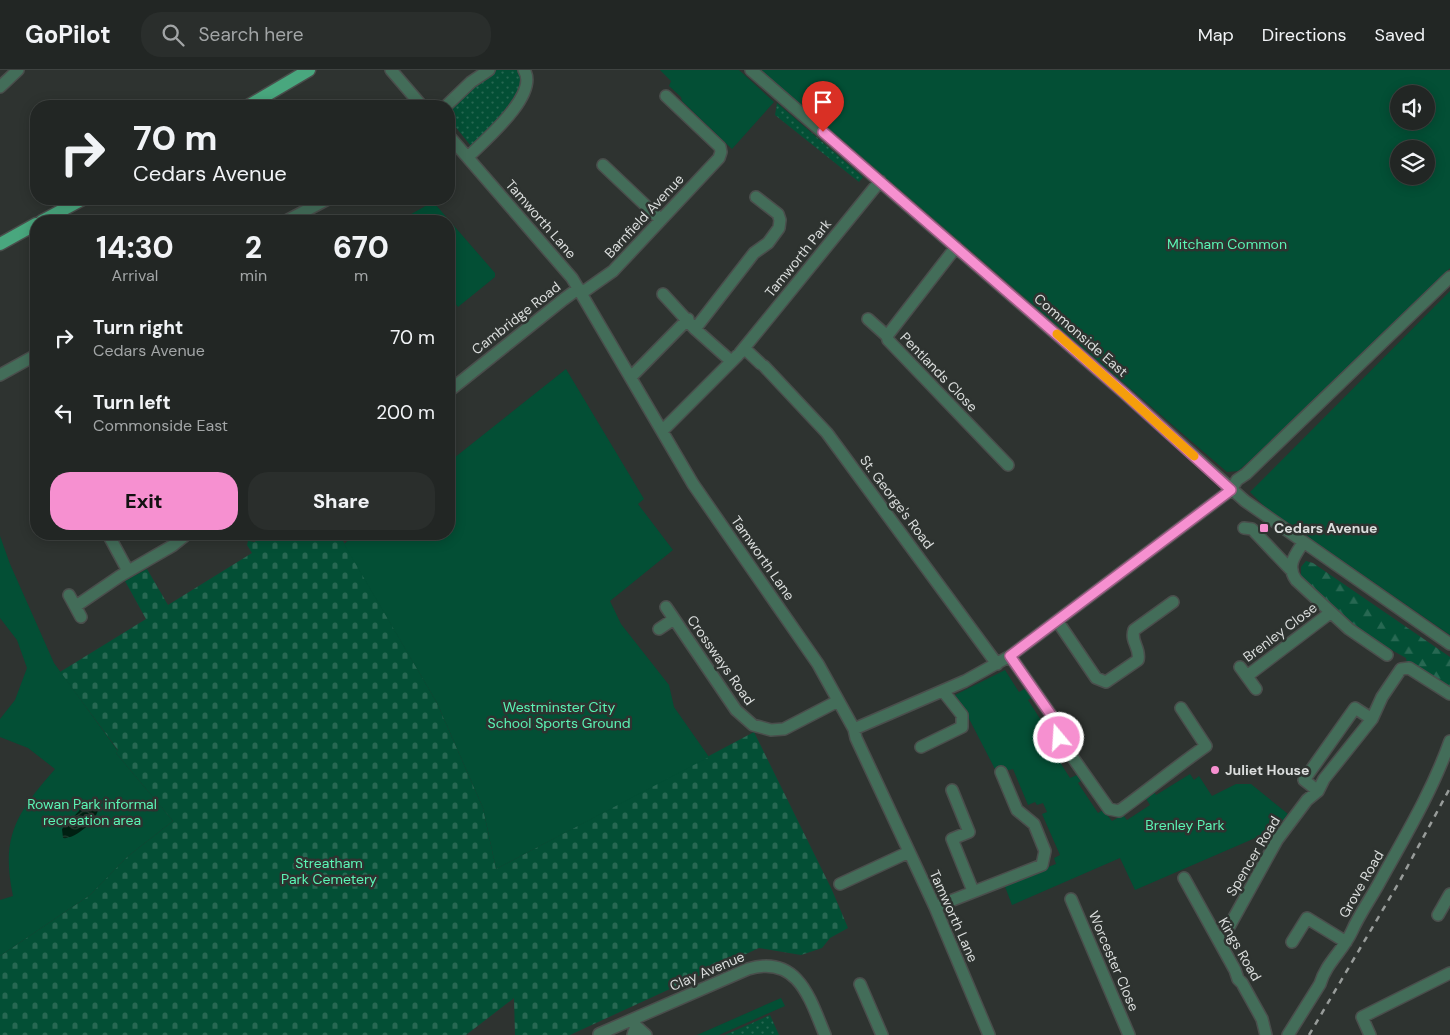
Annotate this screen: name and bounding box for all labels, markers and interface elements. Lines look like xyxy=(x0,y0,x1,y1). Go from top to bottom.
search box xyxy=(141,12,491,57)
text: GoPilot xyxy=(25,19,111,50)
icon: search xyxy=(159,21,187,49)
text: Search here xyxy=(199,22,303,47)
text: Map xyxy=(1198,23,1234,47)
text: Directions xyxy=(1262,23,1347,47)
text: Saved xyxy=(1375,23,1425,47)
pin xyxy=(802,81,844,132)
map controls xyxy=(1390,85,1435,185)
button: sound xyxy=(1390,85,1435,130)
icon: arrive xyxy=(809,88,837,116)
text: 70 m xyxy=(133,115,217,161)
icon: right xyxy=(50,120,115,185)
button: layers xyxy=(1390,140,1435,185)
text: Cedars Avenue xyxy=(133,159,287,188)
street label: Barnfield Avenue xyxy=(600,170,688,262)
street label: Tamworth Lane xyxy=(502,176,580,262)
street label: Tamworth Park xyxy=(761,215,835,301)
text: 14:30 xyxy=(96,228,174,267)
text: 2 xyxy=(245,228,262,267)
text: 670 xyxy=(333,228,389,267)
park label: Mitcham Common xyxy=(1167,235,1287,253)
text: Arrival xyxy=(112,265,158,286)
text: min xyxy=(240,265,267,286)
text: m xyxy=(354,265,368,286)
street label: Cambridge Road xyxy=(468,278,564,358)
street label: Commonside East xyxy=(1030,289,1132,381)
text: Turn right xyxy=(93,315,183,340)
icon: right xyxy=(50,324,78,352)
text: 70 m xyxy=(390,325,435,350)
street label: Pentlands Close xyxy=(896,328,982,416)
text: Cedars Avenue xyxy=(93,340,205,361)
text: Turn left xyxy=(93,390,171,415)
icon: left xyxy=(50,399,78,427)
text: 200 m xyxy=(376,400,435,425)
text: Commonside East xyxy=(93,415,228,436)
street label: St. George's Road xyxy=(856,452,938,552)
button: Exit xyxy=(50,472,238,530)
button: Share xyxy=(248,472,435,530)
street label: Tamworth Lane xyxy=(727,512,799,604)
place label: Cedars Avenue xyxy=(1274,519,1377,537)
marker: Cedars Avenue xyxy=(1258,522,1270,534)
street label: Brenley Close xyxy=(1239,598,1321,666)
street label: Crossways Road xyxy=(683,612,759,708)
park label: Westminster City School Sports Ground xyxy=(488,698,630,732)
position arrow xyxy=(1032,711,1084,763)
place label: Juliet House xyxy=(1225,761,1310,779)
marker: Juliet House xyxy=(1209,764,1221,776)
park label: Rowan Park informal recreation area xyxy=(27,795,157,829)
street label: Spencer Road xyxy=(1222,813,1284,899)
park label: Brenley Park xyxy=(1145,816,1225,834)
street label: Grove Road xyxy=(1335,847,1387,921)
park label: Streatham Park Cemetery xyxy=(281,854,377,888)
street label: Tamworth Lane xyxy=(926,867,982,965)
street label: Worcester Close xyxy=(1085,908,1143,1014)
street label: Kings Road xyxy=(1215,914,1265,984)
street label: Clay Avenue xyxy=(667,947,747,995)

